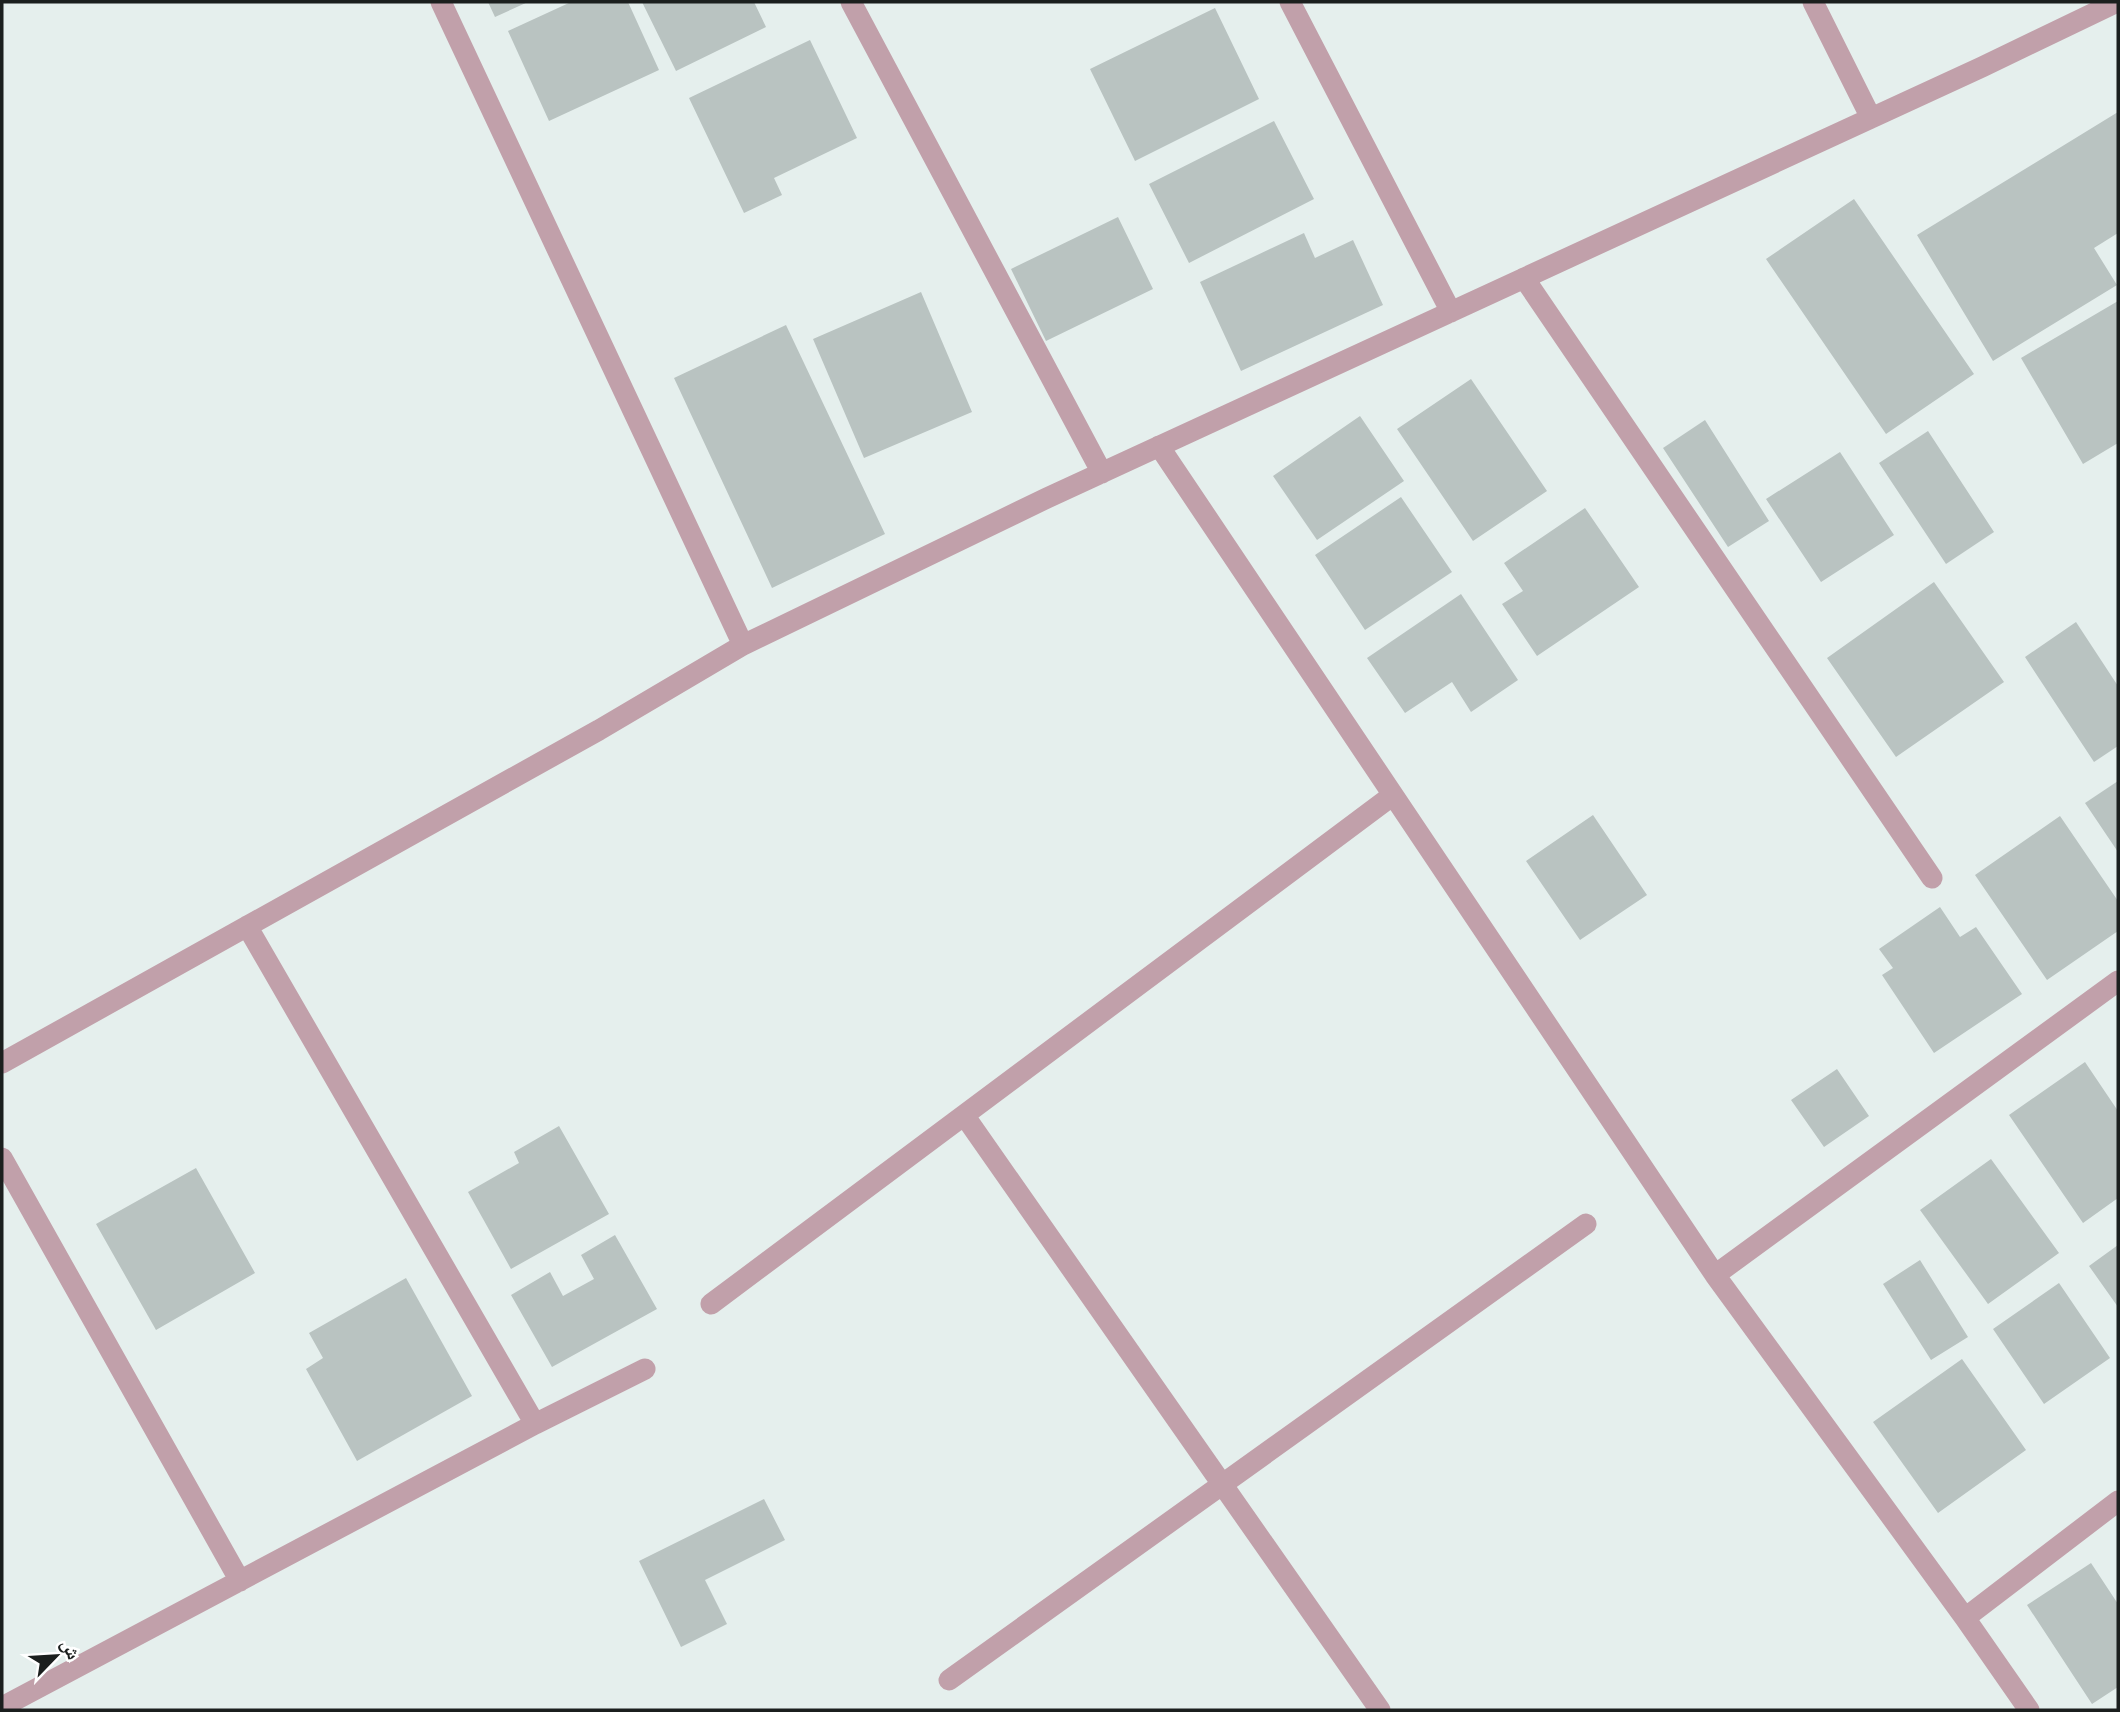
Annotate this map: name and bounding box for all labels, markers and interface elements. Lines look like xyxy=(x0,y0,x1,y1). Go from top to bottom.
north arrow xyxy=(21,1621,91,1691)
text: ش xyxy=(56,1635,86,1663)

